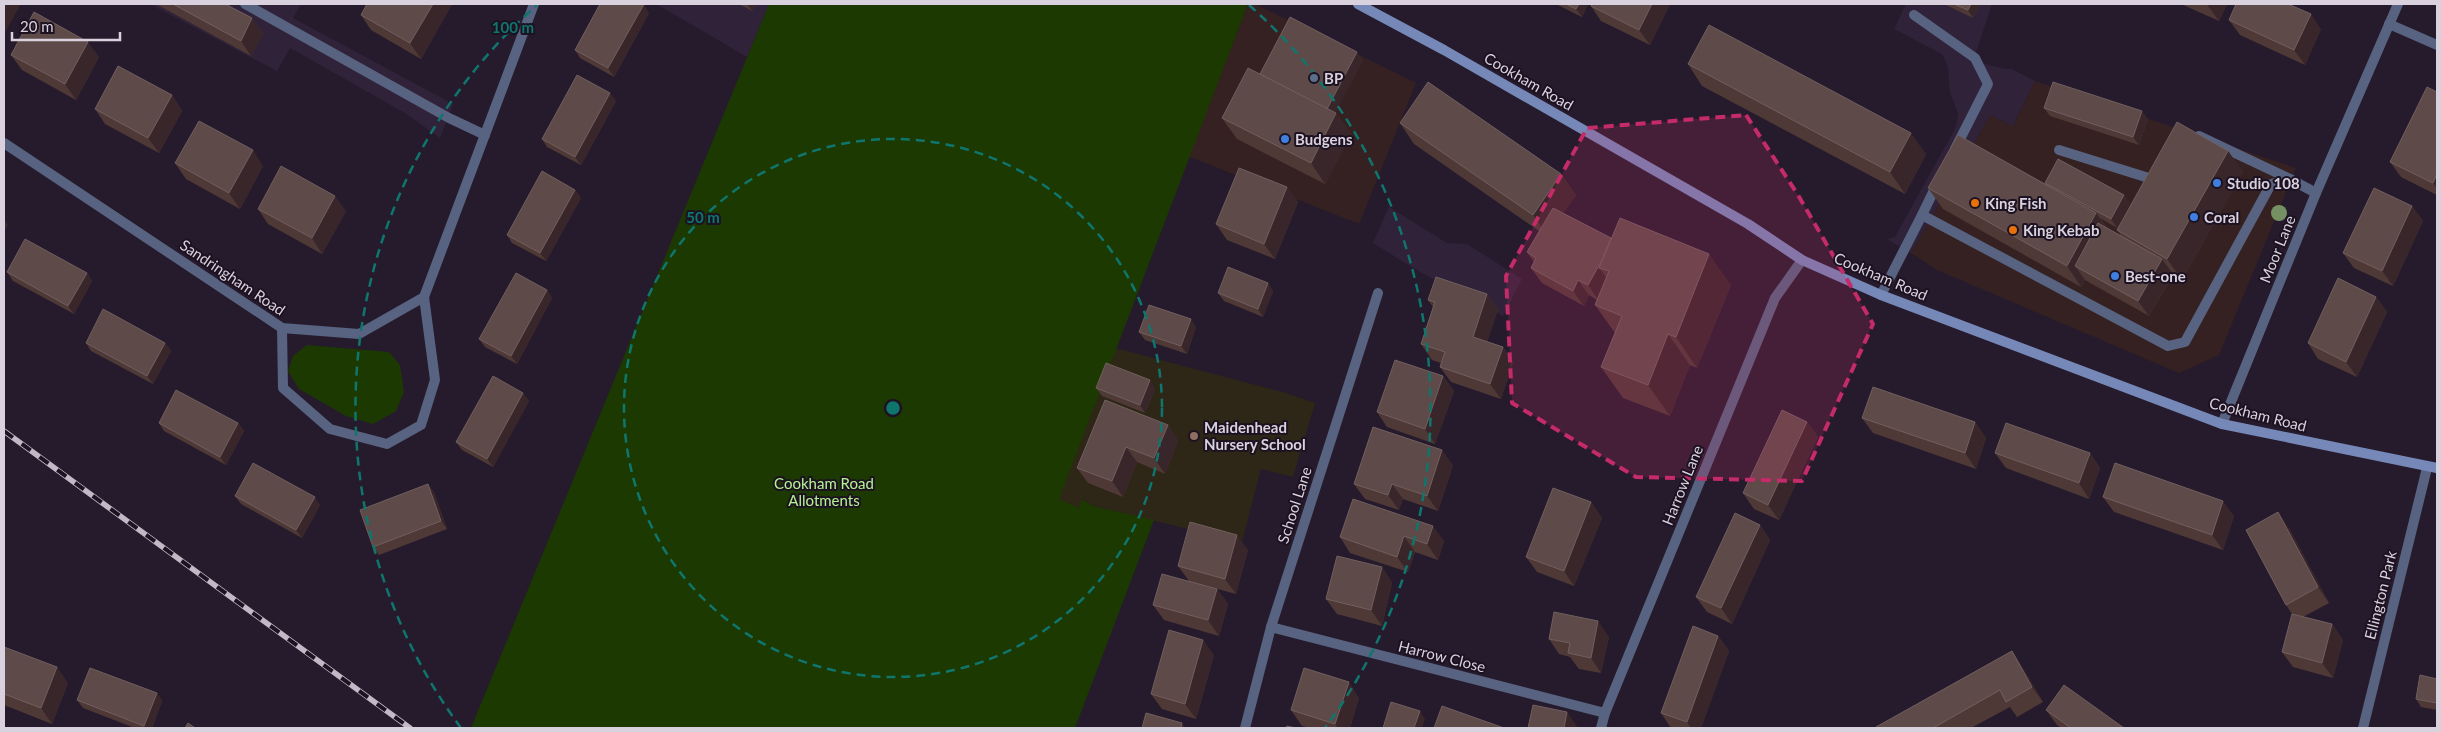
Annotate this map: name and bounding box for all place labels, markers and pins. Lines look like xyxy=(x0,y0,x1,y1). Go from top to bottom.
place label: BP xyxy=(1324,69,1343,87)
marker: BP xyxy=(1308,72,1320,84)
place label: Budgens xyxy=(1295,130,1353,148)
marker: Budgens xyxy=(1279,133,1291,145)
place label: Studio 108 xyxy=(2227,174,2300,192)
marker: Studio 108 xyxy=(2211,177,2223,189)
place label: King Fish xyxy=(1985,194,2046,212)
marker: King Fish xyxy=(1969,197,1981,209)
place label: Coral xyxy=(2204,208,2239,226)
marker: Coral xyxy=(2188,211,2200,223)
place label: King Kebab xyxy=(2023,221,2100,239)
marker: King Kebab xyxy=(2007,224,2019,236)
place label: Best-one xyxy=(2125,267,2186,285)
marker: Best-one xyxy=(2109,270,2121,282)
centre of rings xyxy=(884,399,902,417)
place label: Maidenhead Nursery School xyxy=(1204,418,1306,453)
marker: Maidenhead Nursery School xyxy=(1188,430,1200,442)

